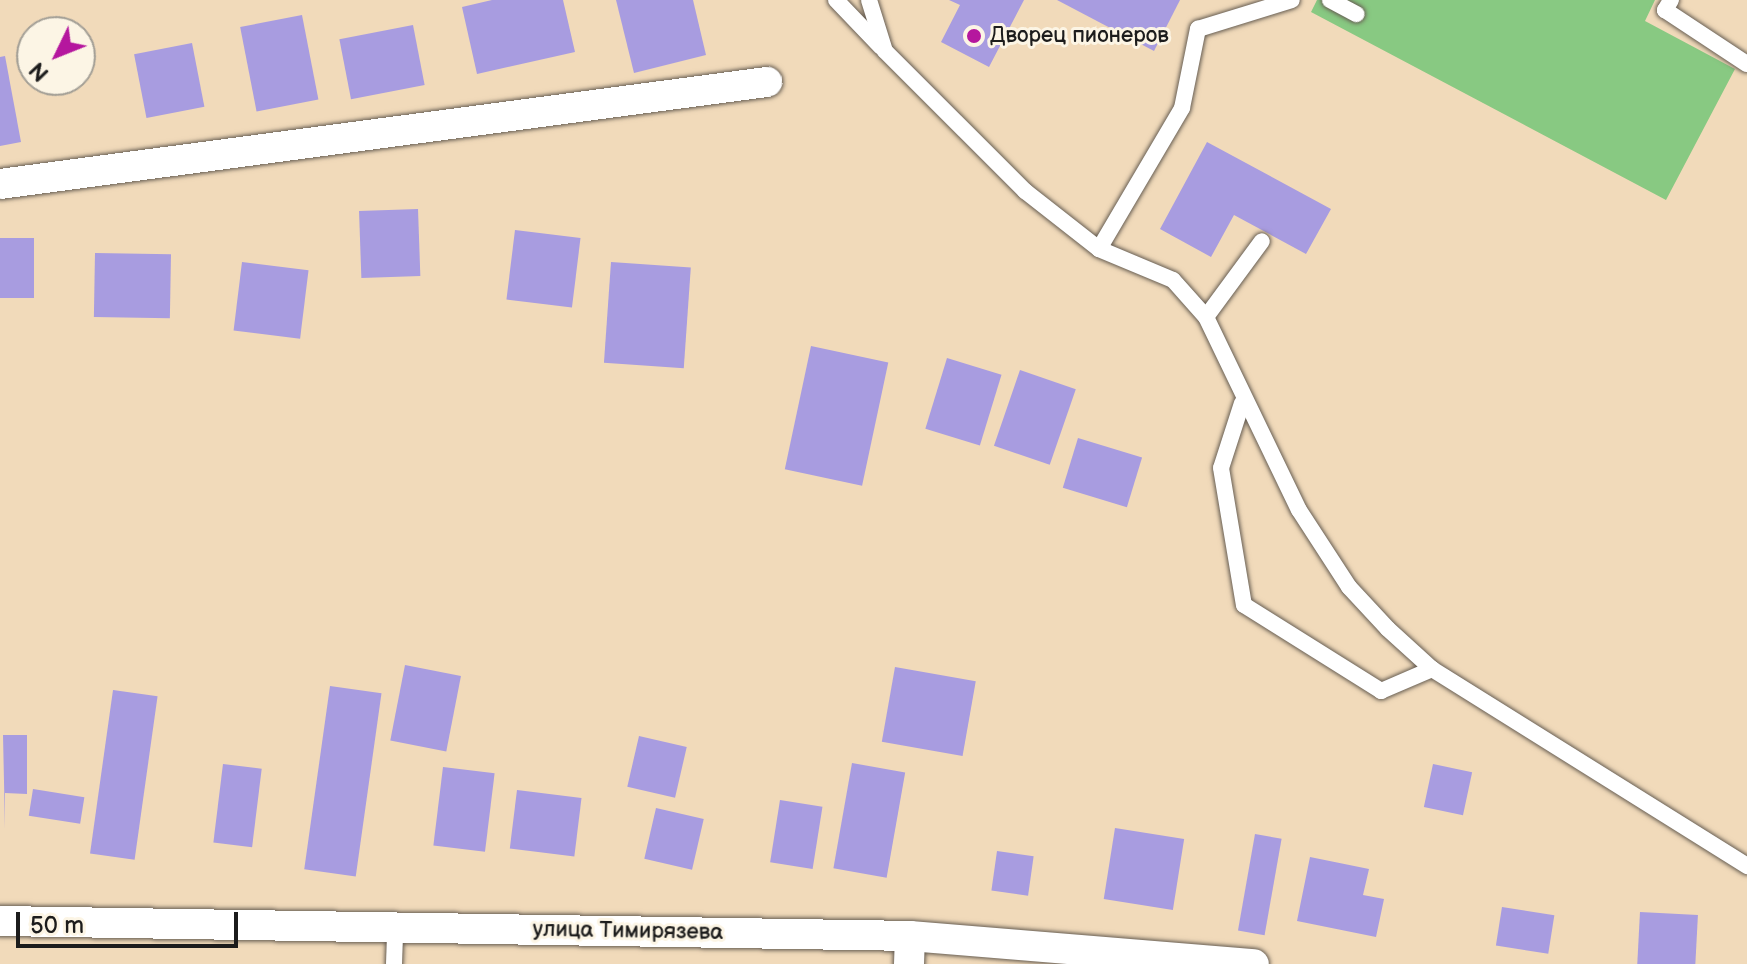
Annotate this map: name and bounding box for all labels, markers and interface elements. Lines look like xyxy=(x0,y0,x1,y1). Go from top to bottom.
north arrow xyxy=(16,16,96,96)
place label: Дворец пионеров xyxy=(990,23,1169,49)
marker: Дворец пионеров xyxy=(965,27,983,45)
text: N xyxy=(24,56,55,87)
scale bar xyxy=(20,896,242,946)
text: 50 m xyxy=(30,911,84,940)
street label: улица Тимирязева xyxy=(532,916,724,946)

